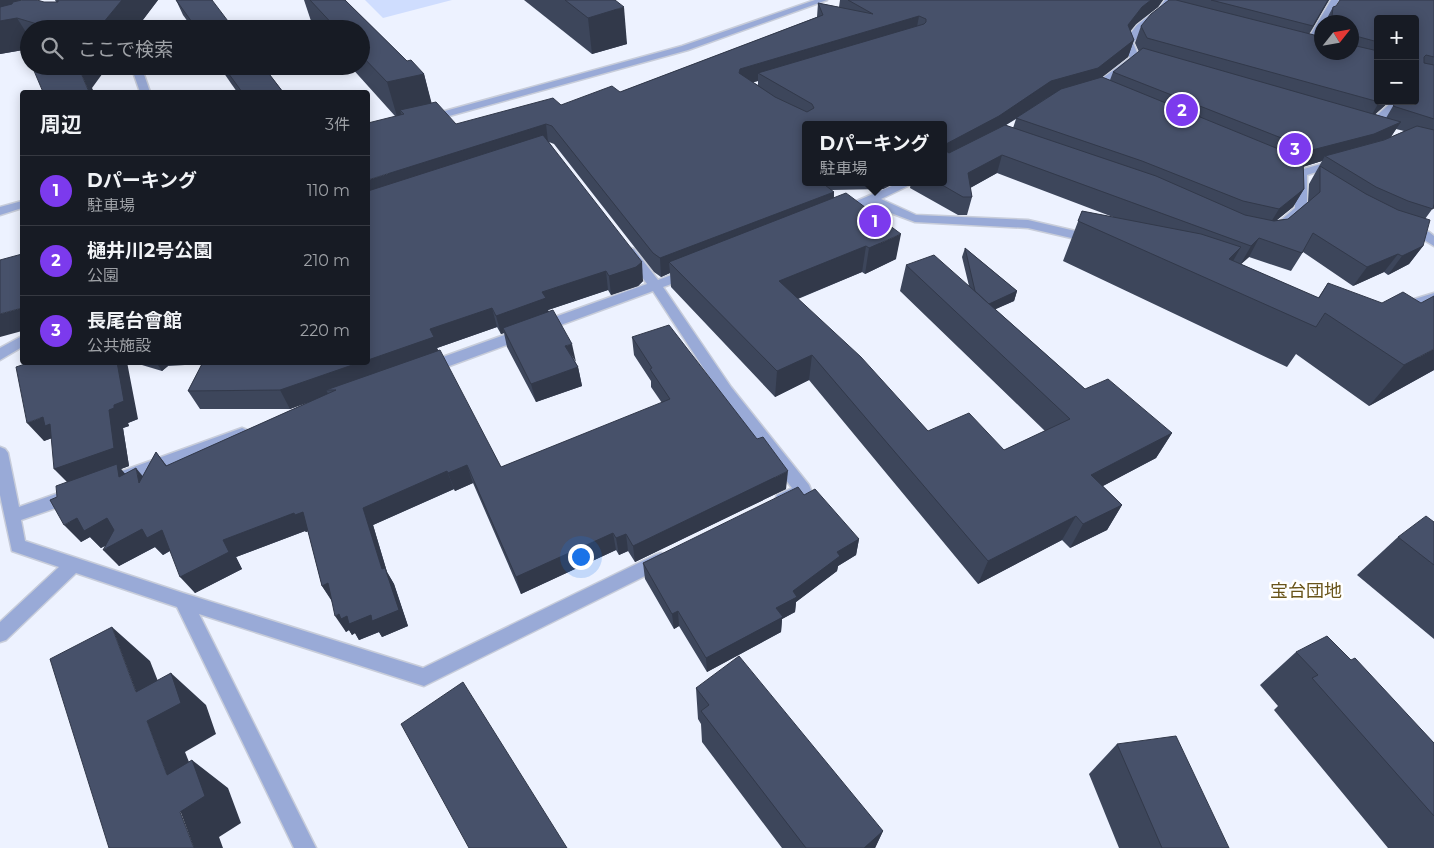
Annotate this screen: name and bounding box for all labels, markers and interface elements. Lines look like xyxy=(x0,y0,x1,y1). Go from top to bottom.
north arrow xyxy=(1314,15,1359,60)
map controls xyxy=(1374,15,1419,105)
button: + xyxy=(1374,15,1419,60)
search box xyxy=(20,20,370,75)
icon: search xyxy=(38,34,66,62)
text: ここで検索 xyxy=(78,38,173,61)
button: − xyxy=(1374,60,1419,105)
pin: 2 xyxy=(1166,91,1198,129)
text: 周辺 xyxy=(40,112,82,137)
text: 3件 xyxy=(325,115,350,134)
popup xyxy=(802,121,947,186)
pin: 3 xyxy=(1279,130,1311,168)
text: Dパーキング xyxy=(819,132,930,155)
text: 駐車場 xyxy=(819,159,867,178)
text: Dパーキング xyxy=(87,169,197,192)
text: 1 xyxy=(53,181,59,200)
text: 110 m xyxy=(307,181,350,200)
text: 駐車場 xyxy=(87,196,135,215)
pin: 1 xyxy=(859,202,891,240)
text: 樋井川2号公園 xyxy=(87,239,212,262)
text: 2 xyxy=(51,251,61,270)
text: 210 m xyxy=(303,251,350,270)
text: 公園 xyxy=(87,266,119,285)
text: 長尾台會館 xyxy=(87,309,182,332)
text: 3 xyxy=(51,321,61,340)
text: 220 m xyxy=(300,321,350,340)
text: 公共施設 xyxy=(87,336,151,355)
your location xyxy=(568,544,594,570)
district label: 宝台団地 xyxy=(1270,580,1342,602)

